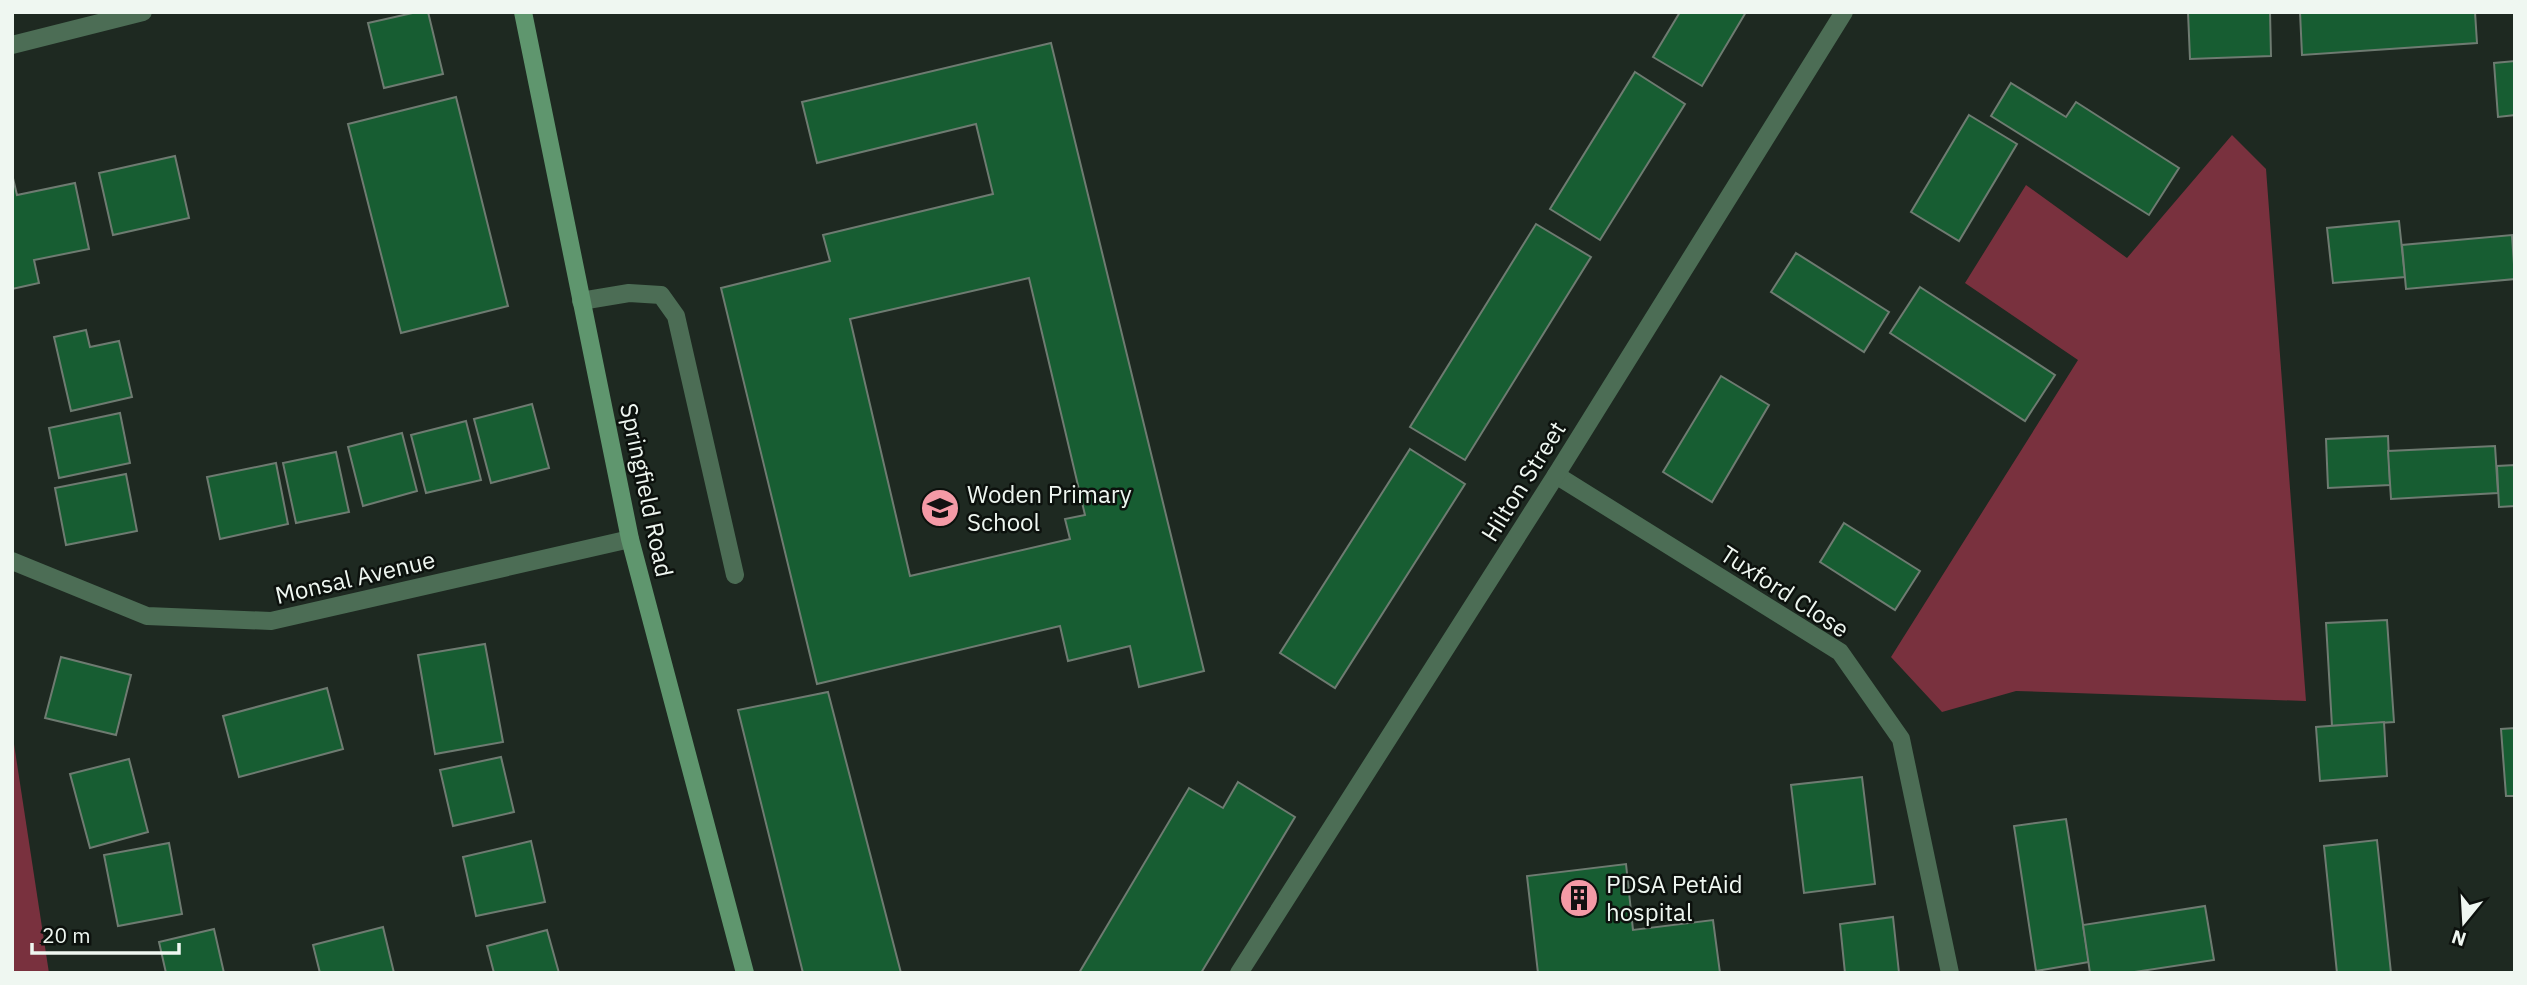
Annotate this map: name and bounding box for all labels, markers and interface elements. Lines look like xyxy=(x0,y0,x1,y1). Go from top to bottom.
street label: Springfield Road xyxy=(613,400,681,580)
street label: Hilton Street xyxy=(1473,415,1573,547)
place label: Woden Primary School xyxy=(967,478,1132,538)
school or university icon: Woden Primary School xyxy=(919,487,961,529)
street label: Tuxford Close xyxy=(1714,537,1856,645)
street label: Monsal Avenue xyxy=(272,543,438,611)
place label: PDSA PetAid hospital xyxy=(1606,868,1743,928)
building icon: PDSA PetAid hospital xyxy=(1558,877,1600,919)
north arrow xyxy=(2429,887,2499,957)
scale bar xyxy=(32,912,178,956)
text: 20 m xyxy=(42,921,91,949)
text: N xyxy=(2448,925,2469,952)

